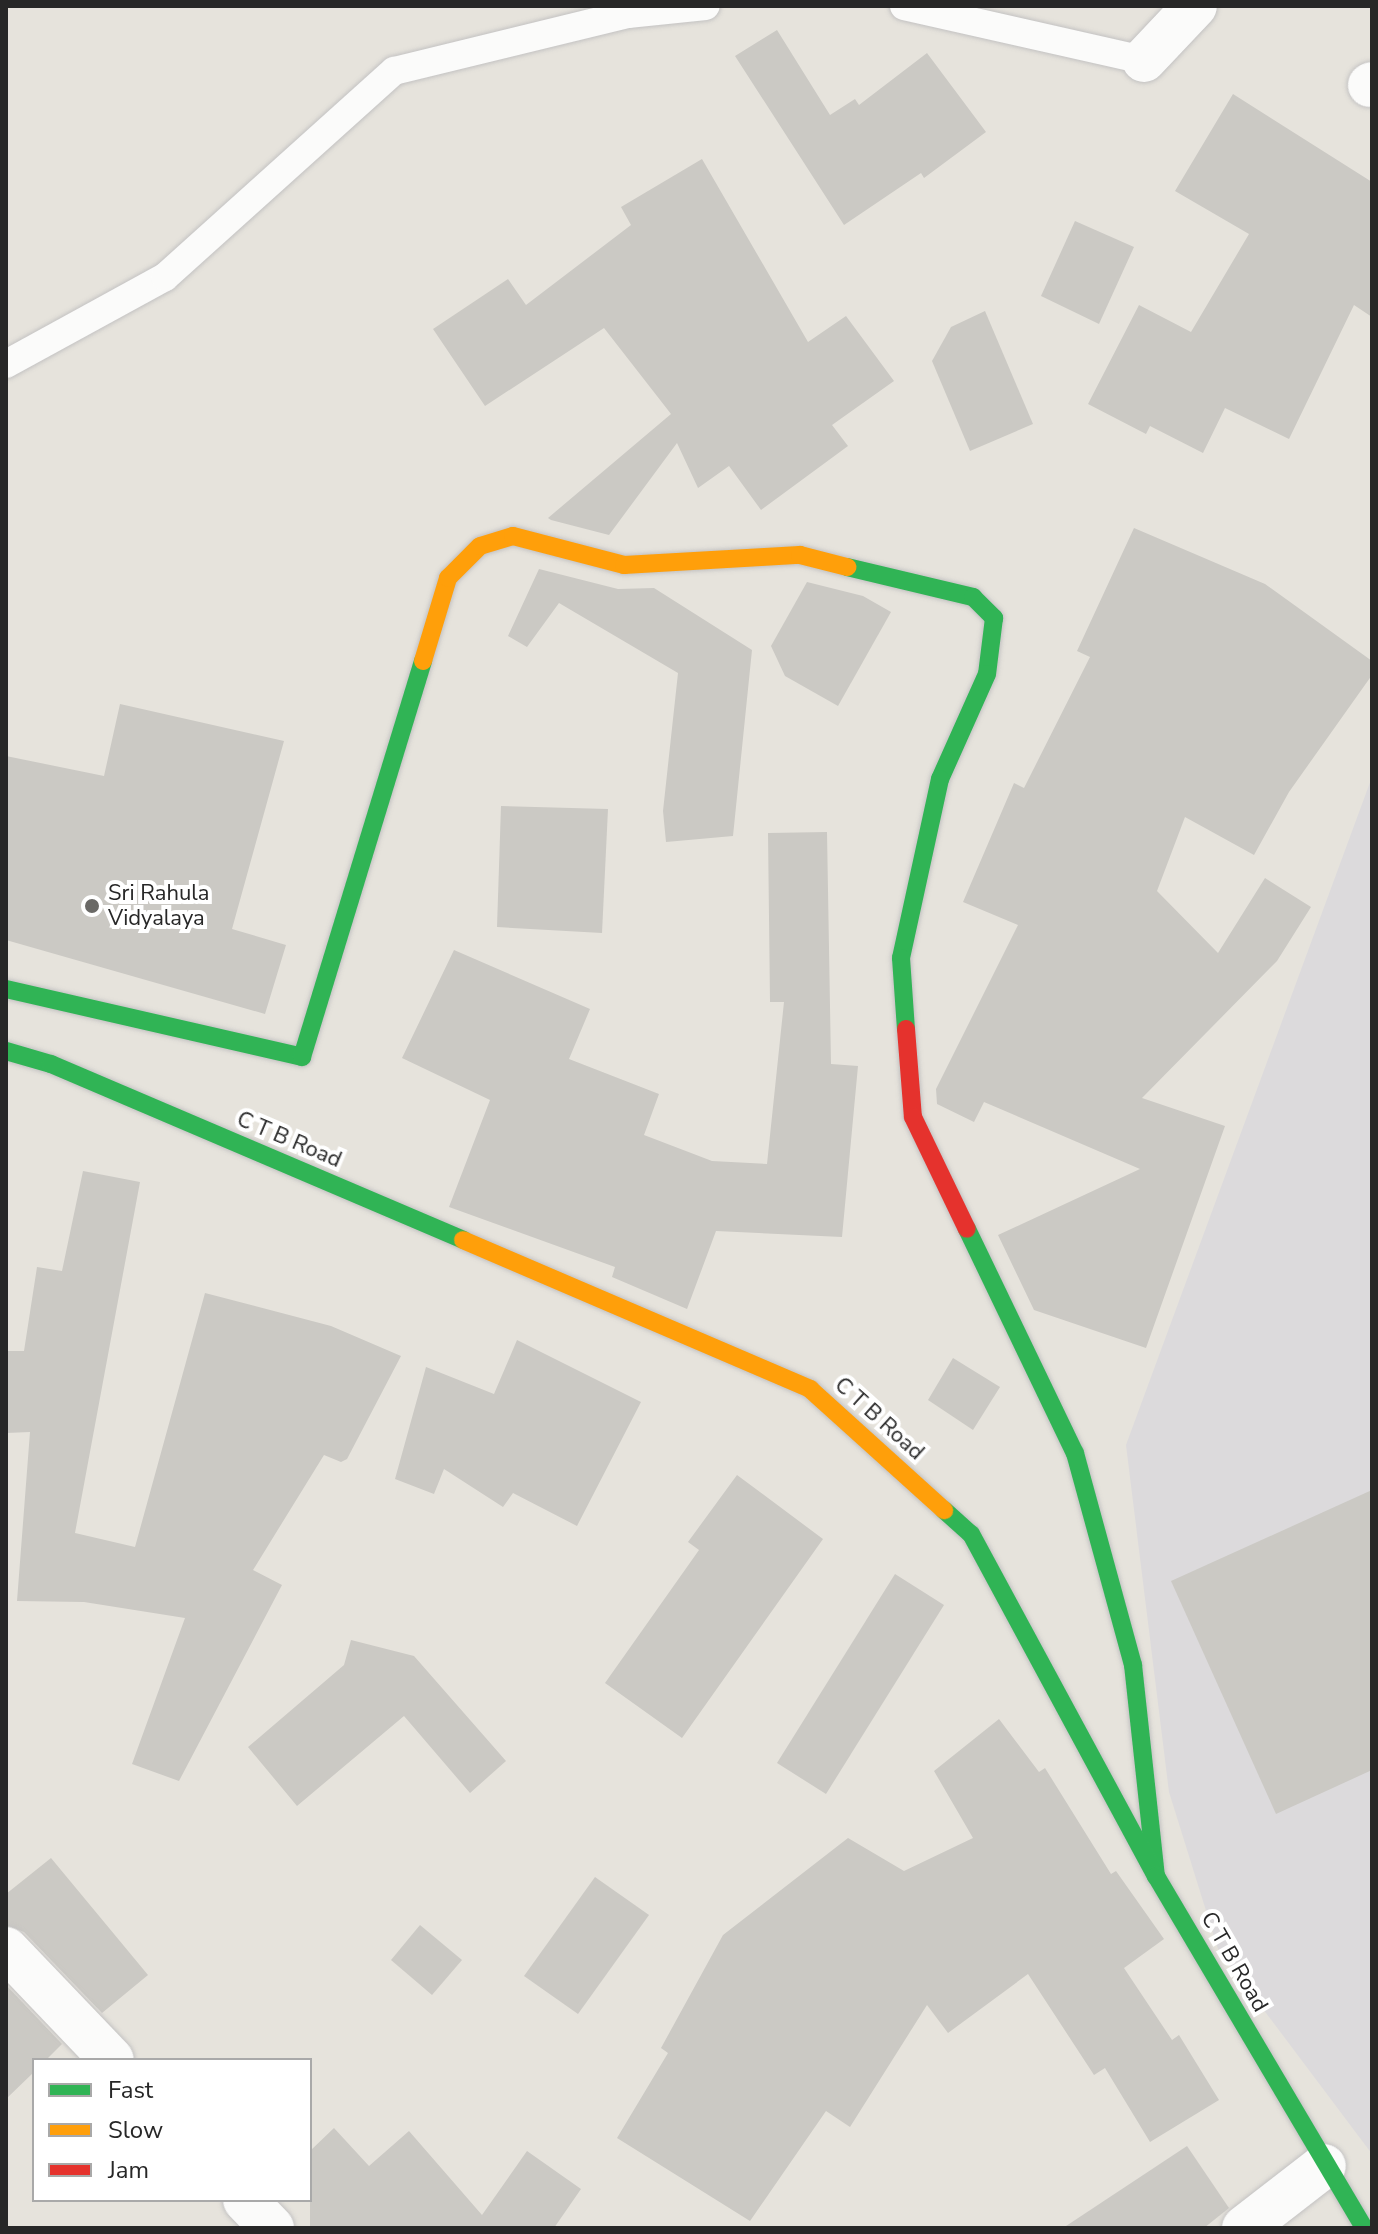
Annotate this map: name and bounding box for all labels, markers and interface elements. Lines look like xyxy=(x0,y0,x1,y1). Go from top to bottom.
place label: Sri Rahula Vidyalaya xyxy=(108,880,210,932)
marker: Sri Rahula Vidyalaya xyxy=(83,897,101,915)
street label: C T B Road xyxy=(233,1106,345,1174)
street label: C T B Road xyxy=(829,1372,929,1466)
street label: C T B Road xyxy=(1195,1907,1273,2017)
legend xyxy=(32,2058,312,2202)
text: Fast xyxy=(108,2074,153,2106)
text: Slow xyxy=(108,2114,163,2146)
text: Jam xyxy=(108,2154,149,2186)

